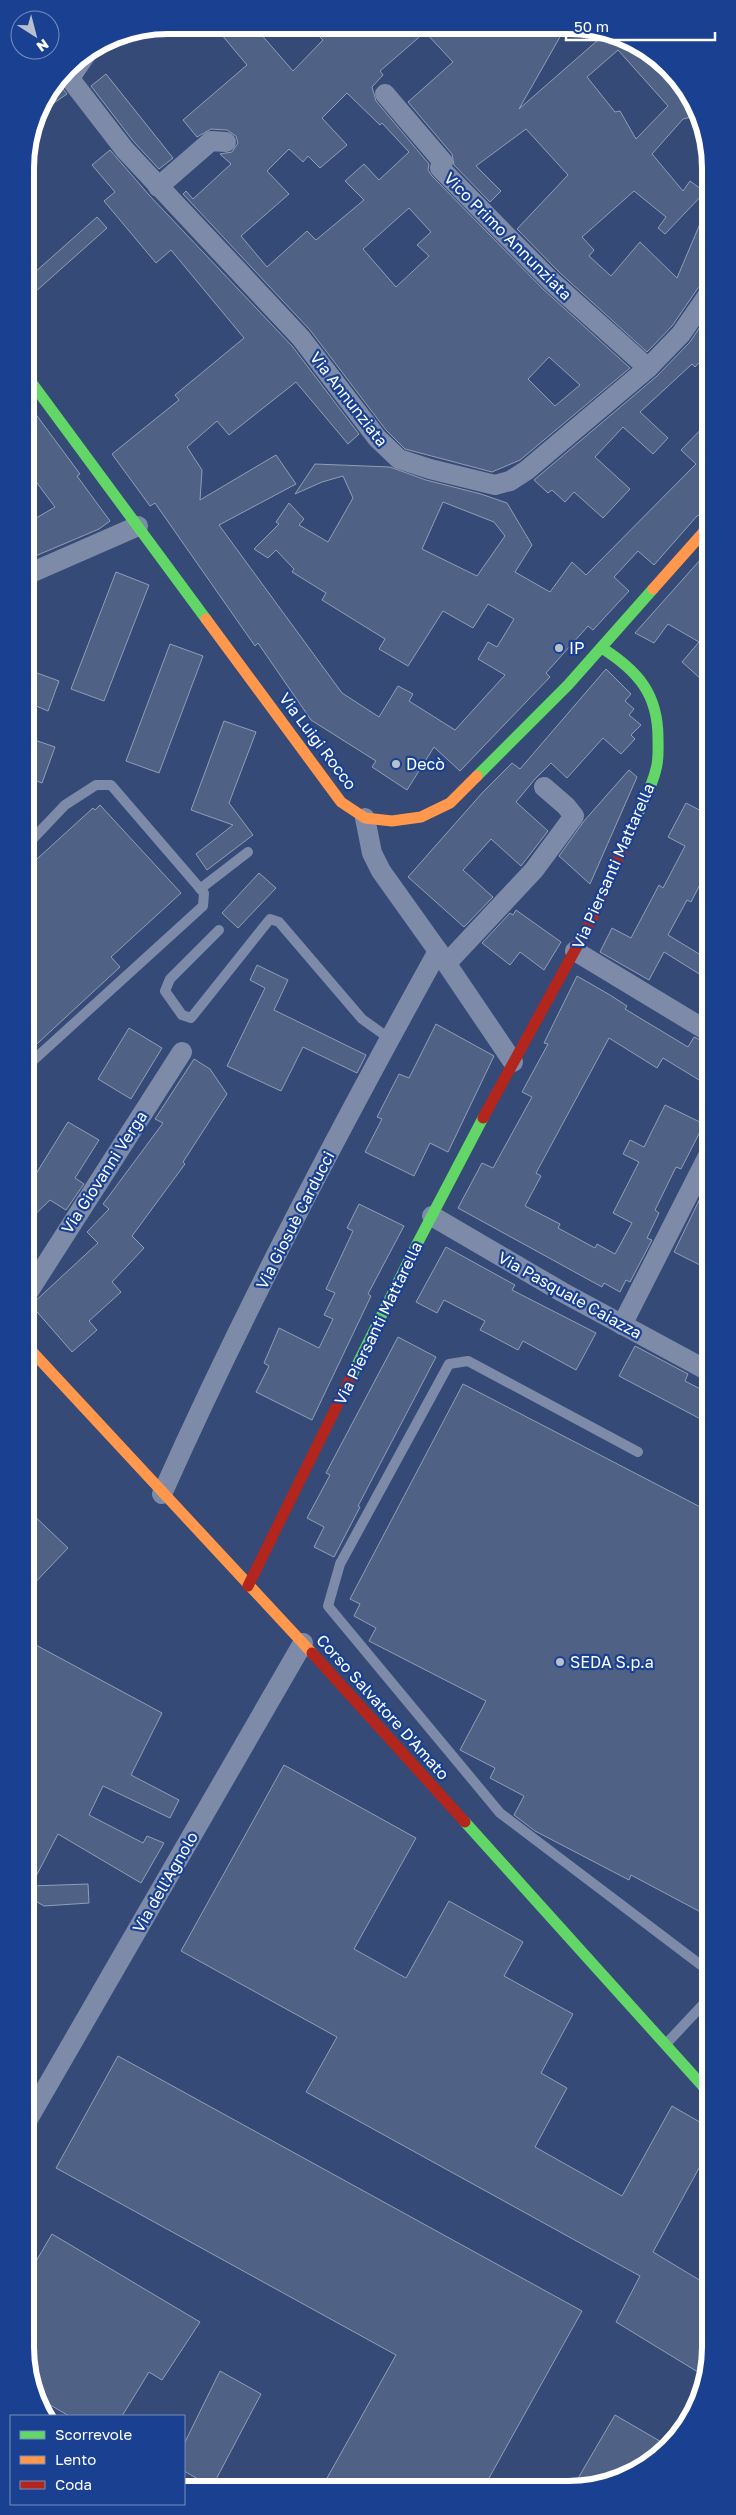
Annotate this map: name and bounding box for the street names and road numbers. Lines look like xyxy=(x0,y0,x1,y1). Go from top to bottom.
street label: Vico Primo Annunziata xyxy=(440,168,576,304)
street label: Via Annunziata xyxy=(306,348,392,450)
street label: Via Luigi Rocco xyxy=(275,689,361,793)
street label: Via Piersanti Mattarella xyxy=(567,780,659,952)
street label: Via Giovanni Verga xyxy=(57,1107,151,1237)
street label: Via Giosuè Carducci xyxy=(252,1148,338,1292)
street label: Via Piersanti Mattarella xyxy=(330,1238,426,1408)
street label: Via Pasquale Caiazza xyxy=(495,1247,645,1343)
street label: Corso Salvatore D'Amato xyxy=(312,1630,454,1784)
street label: Via dell'Agnolo xyxy=(128,1828,202,1936)

